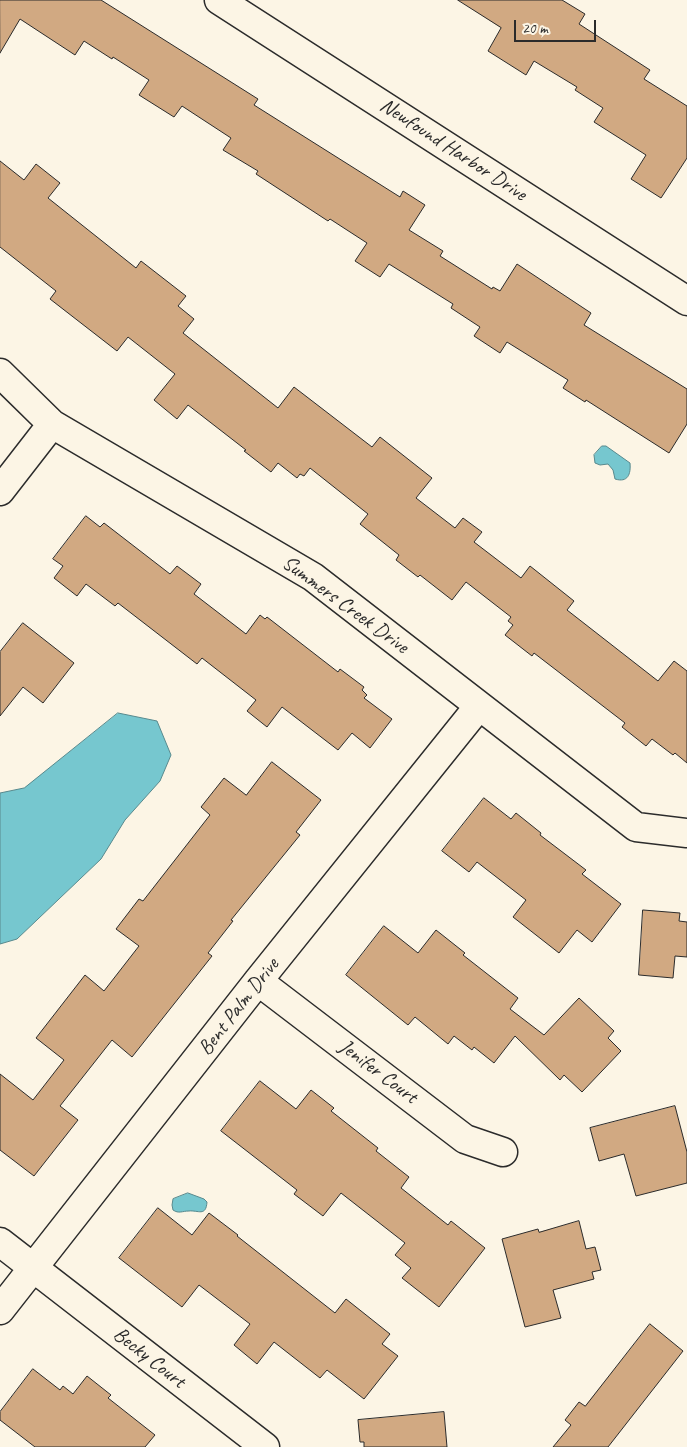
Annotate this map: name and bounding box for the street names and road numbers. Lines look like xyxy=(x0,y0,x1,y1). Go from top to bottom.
street label: Newfound Harbor Drive xyxy=(375,93,531,207)
street label: Summers Creek Drive xyxy=(277,551,413,659)
street label: Bent Palm Drive xyxy=(193,953,285,1061)
street label: Jenifer Court xyxy=(334,1034,422,1110)
street label: Becky Court xyxy=(108,1322,190,1394)

